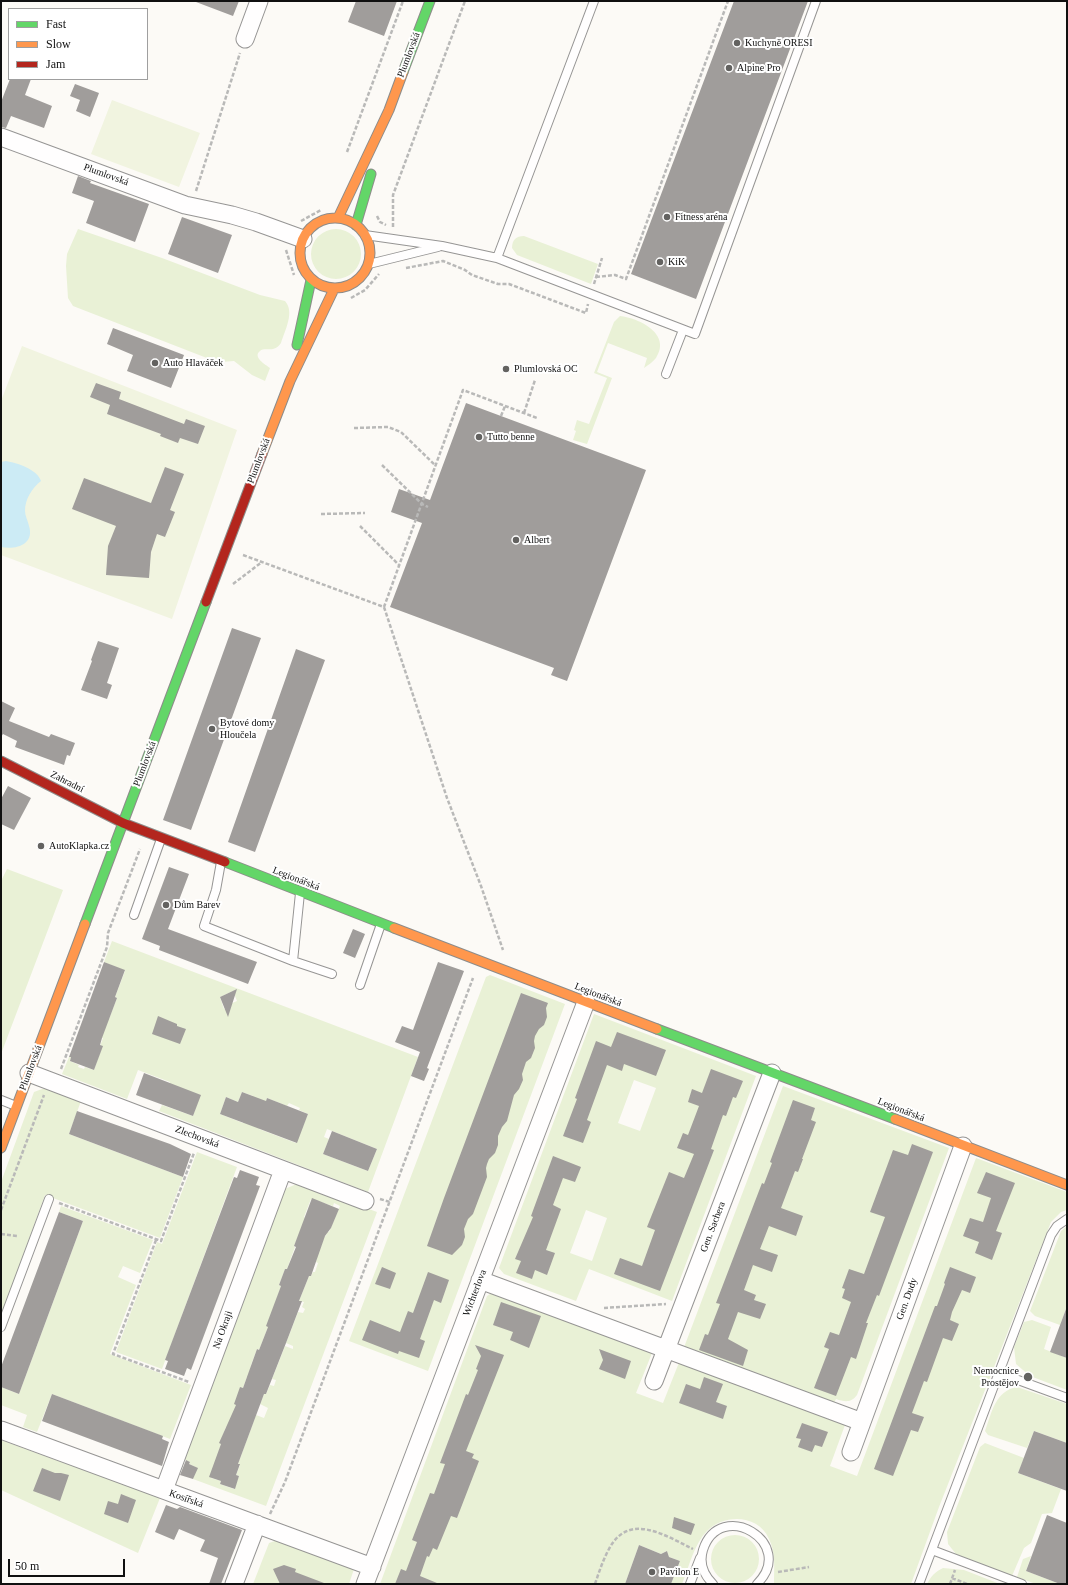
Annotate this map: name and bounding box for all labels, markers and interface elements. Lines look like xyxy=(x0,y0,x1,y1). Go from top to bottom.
legend xyxy=(8,8,148,80)
text: Fast xyxy=(46,17,66,31)
street label: Plumlovská xyxy=(395,31,423,79)
text: Slow xyxy=(46,37,71,51)
place label: Kuchyně ORESI xyxy=(745,37,812,49)
marker: Kuchyně ORESI xyxy=(732,38,742,48)
text: Jam xyxy=(46,57,65,71)
place label: Alpine Pro xyxy=(737,62,781,74)
marker: Alpine Pro xyxy=(724,63,734,73)
street label: Plumlovská xyxy=(82,161,130,189)
place label: Fitness aréna xyxy=(675,211,727,223)
marker: Fitness aréna xyxy=(662,212,672,222)
place label: KiK xyxy=(668,256,685,268)
marker: KiK xyxy=(655,257,665,267)
place label: Auto Hlaváček xyxy=(163,357,223,369)
marker: Auto Hlaváček xyxy=(150,358,160,368)
place label: Plumlovská OC xyxy=(514,363,578,375)
marker: Plumlovská OC xyxy=(501,364,511,374)
place label: Tutto benne xyxy=(487,431,535,443)
marker: Tutto benne xyxy=(474,432,484,442)
street label: Plumlovská xyxy=(245,437,273,485)
place label: Albert xyxy=(524,534,550,546)
marker: Albert xyxy=(511,535,521,545)
place label: Bytové domy Hloučela xyxy=(220,717,274,740)
marker: Bytové domy Hloučela xyxy=(207,724,217,734)
street label: Plumlovská xyxy=(131,740,159,788)
street label: Zahradní xyxy=(48,768,86,796)
place label: AutoKlapka.cz xyxy=(49,840,109,852)
marker: AutoKlapka.cz xyxy=(36,841,46,851)
street label: Legionářská xyxy=(271,865,321,893)
place label: Dům Barev xyxy=(174,899,220,911)
marker: Dům Barev xyxy=(161,900,171,910)
street label: Legionářská xyxy=(573,981,623,1009)
street label: Plumlovská xyxy=(17,1044,45,1092)
street label: Legionářská xyxy=(876,1096,926,1124)
street label: Zlechovská xyxy=(173,1123,221,1151)
street label: Gen. Sachera xyxy=(698,1200,728,1254)
street label: Wichterlova xyxy=(461,1268,489,1318)
street label: Gen. Dudy xyxy=(894,1276,920,1322)
street label: Na Okraji xyxy=(211,1309,235,1351)
place label: Nemocnice Prostějov xyxy=(973,1365,1019,1388)
marker: Nemocnice Prostějov xyxy=(1022,1371,1034,1383)
street label: Kosířská xyxy=(167,1487,205,1511)
scale bar xyxy=(10,1551,127,1577)
text: 50 m xyxy=(15,1559,39,1573)
place label: Pavilon E xyxy=(660,1566,699,1578)
marker: Pavilon E xyxy=(647,1567,657,1577)

